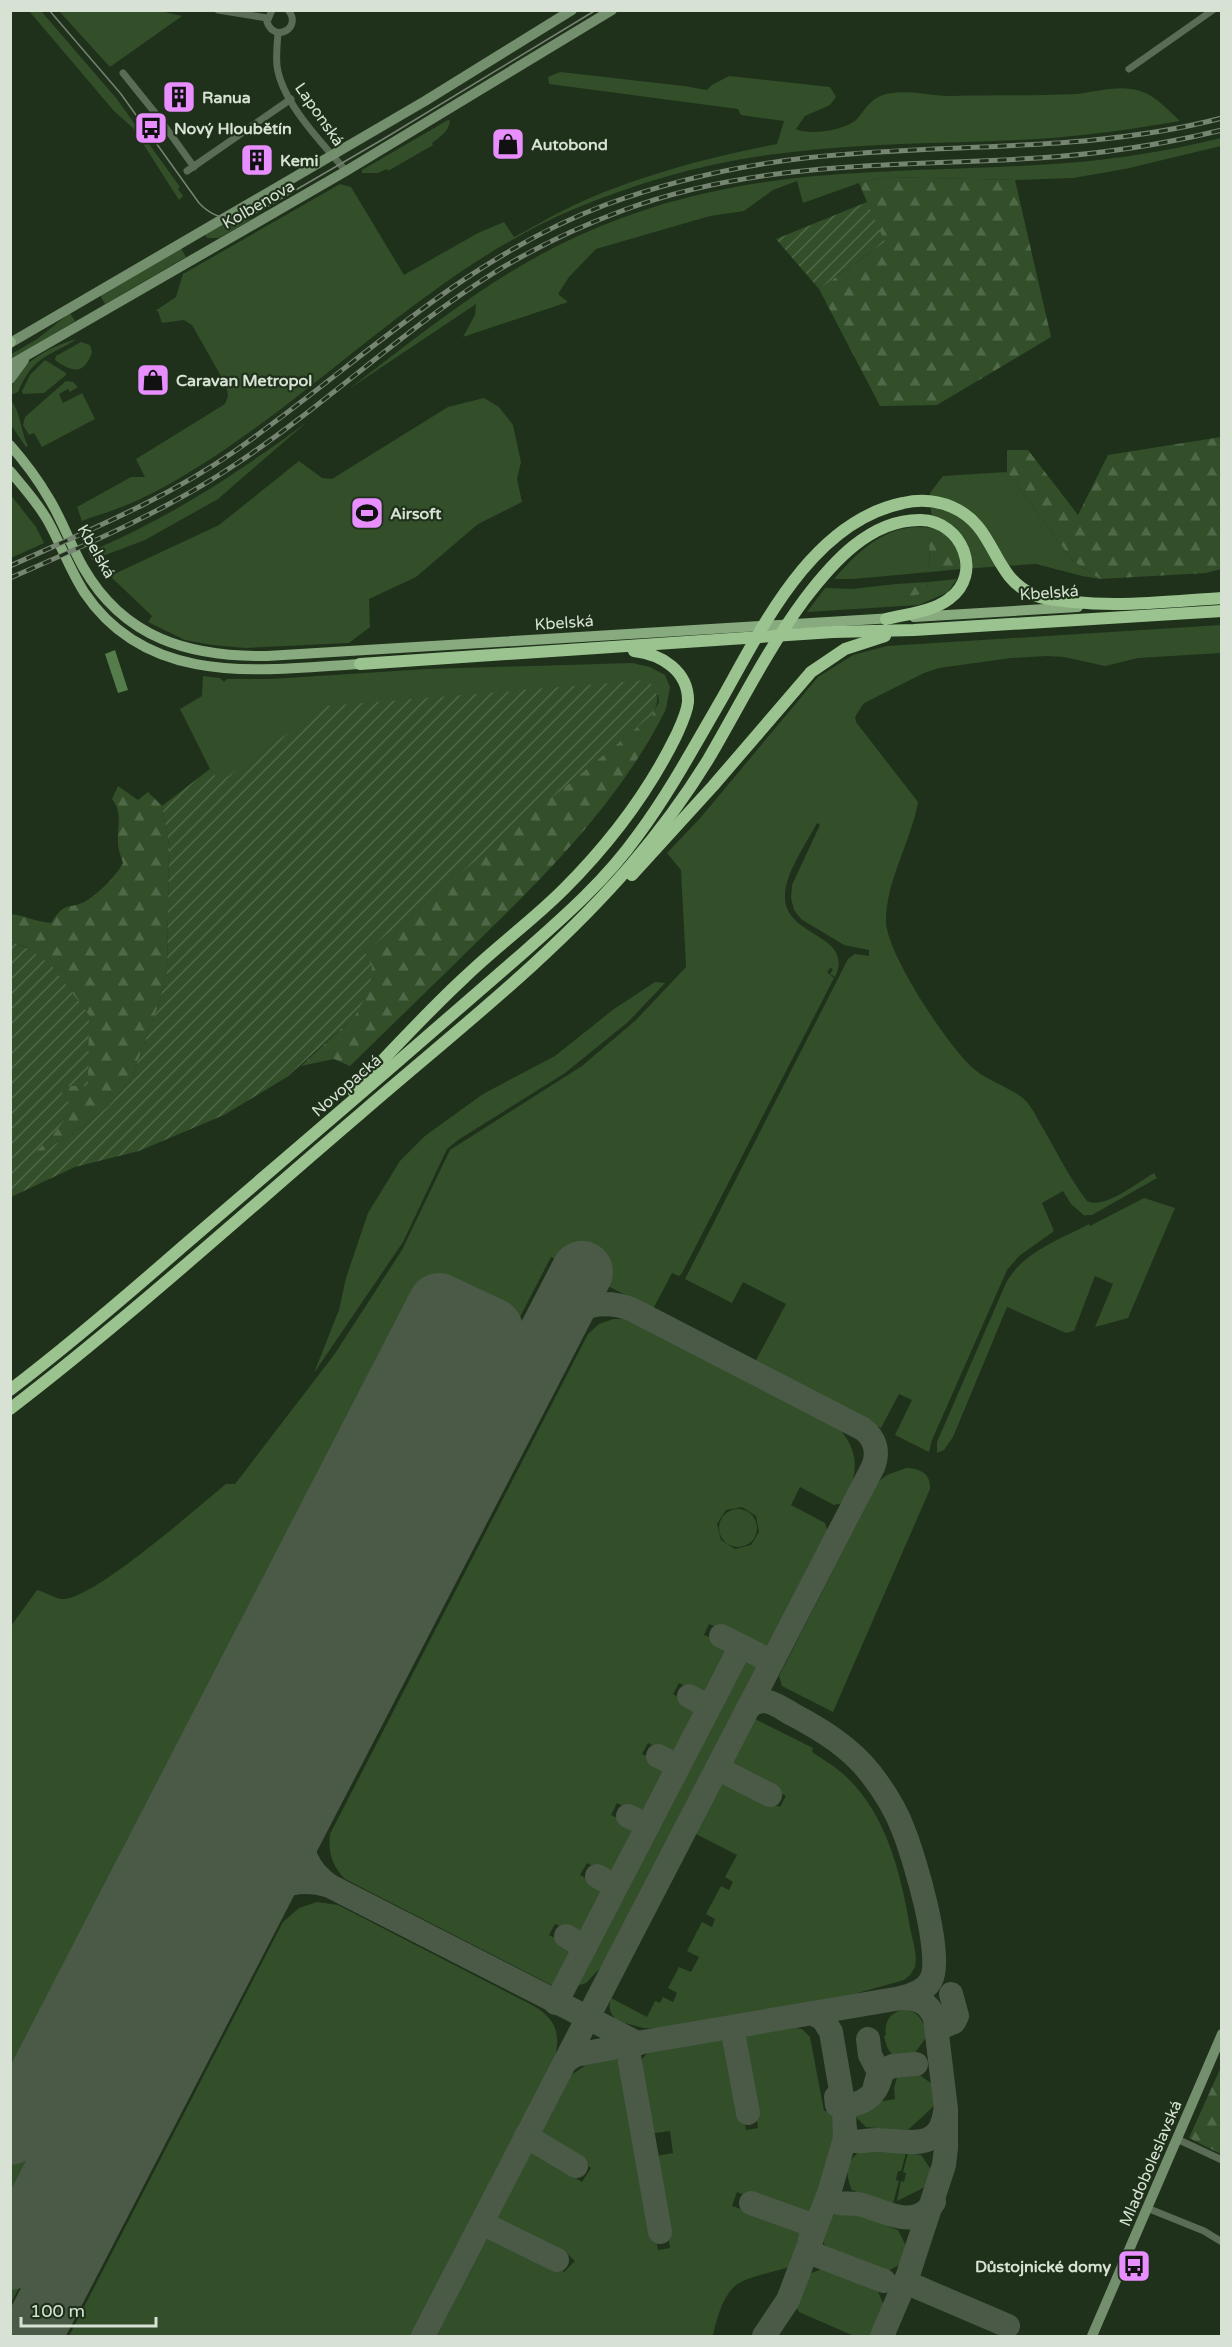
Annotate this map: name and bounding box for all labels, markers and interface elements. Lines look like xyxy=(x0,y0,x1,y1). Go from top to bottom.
building icon: Ranua xyxy=(161,79,197,115)
street label: Laponská xyxy=(290,79,348,150)
place label: Ranua xyxy=(202,88,251,108)
bus stop icon: Nový Hloubětín xyxy=(133,110,169,146)
place label: Nový Hloubětín xyxy=(174,119,292,139)
shop icon: Autobond xyxy=(490,126,526,162)
place label: Autobond xyxy=(531,135,608,155)
building icon: Kemi xyxy=(239,142,275,178)
place label: Kemi xyxy=(280,151,318,171)
street label: Kolbenova xyxy=(219,176,298,234)
shop icon: Caravan Metropol xyxy=(135,362,171,398)
place label: Caravan Metropol xyxy=(176,371,312,391)
sports icon: Airsoft xyxy=(349,495,385,531)
place label: Airsoft xyxy=(390,504,442,524)
street label: Kbelská xyxy=(73,521,120,582)
street label: Kbelská xyxy=(1019,581,1079,605)
street label: Kbelská xyxy=(534,611,594,635)
street label: Novopacká xyxy=(308,1050,385,1121)
street label: Mladoboleslavská xyxy=(1115,2097,1187,2230)
bus stop icon: Důstojnické domy xyxy=(1116,2248,1152,2284)
place label: Důstojnické domy xyxy=(975,2257,1111,2277)
scale bar xyxy=(21,2290,156,2328)
text: 100 m xyxy=(30,2300,85,2322)

